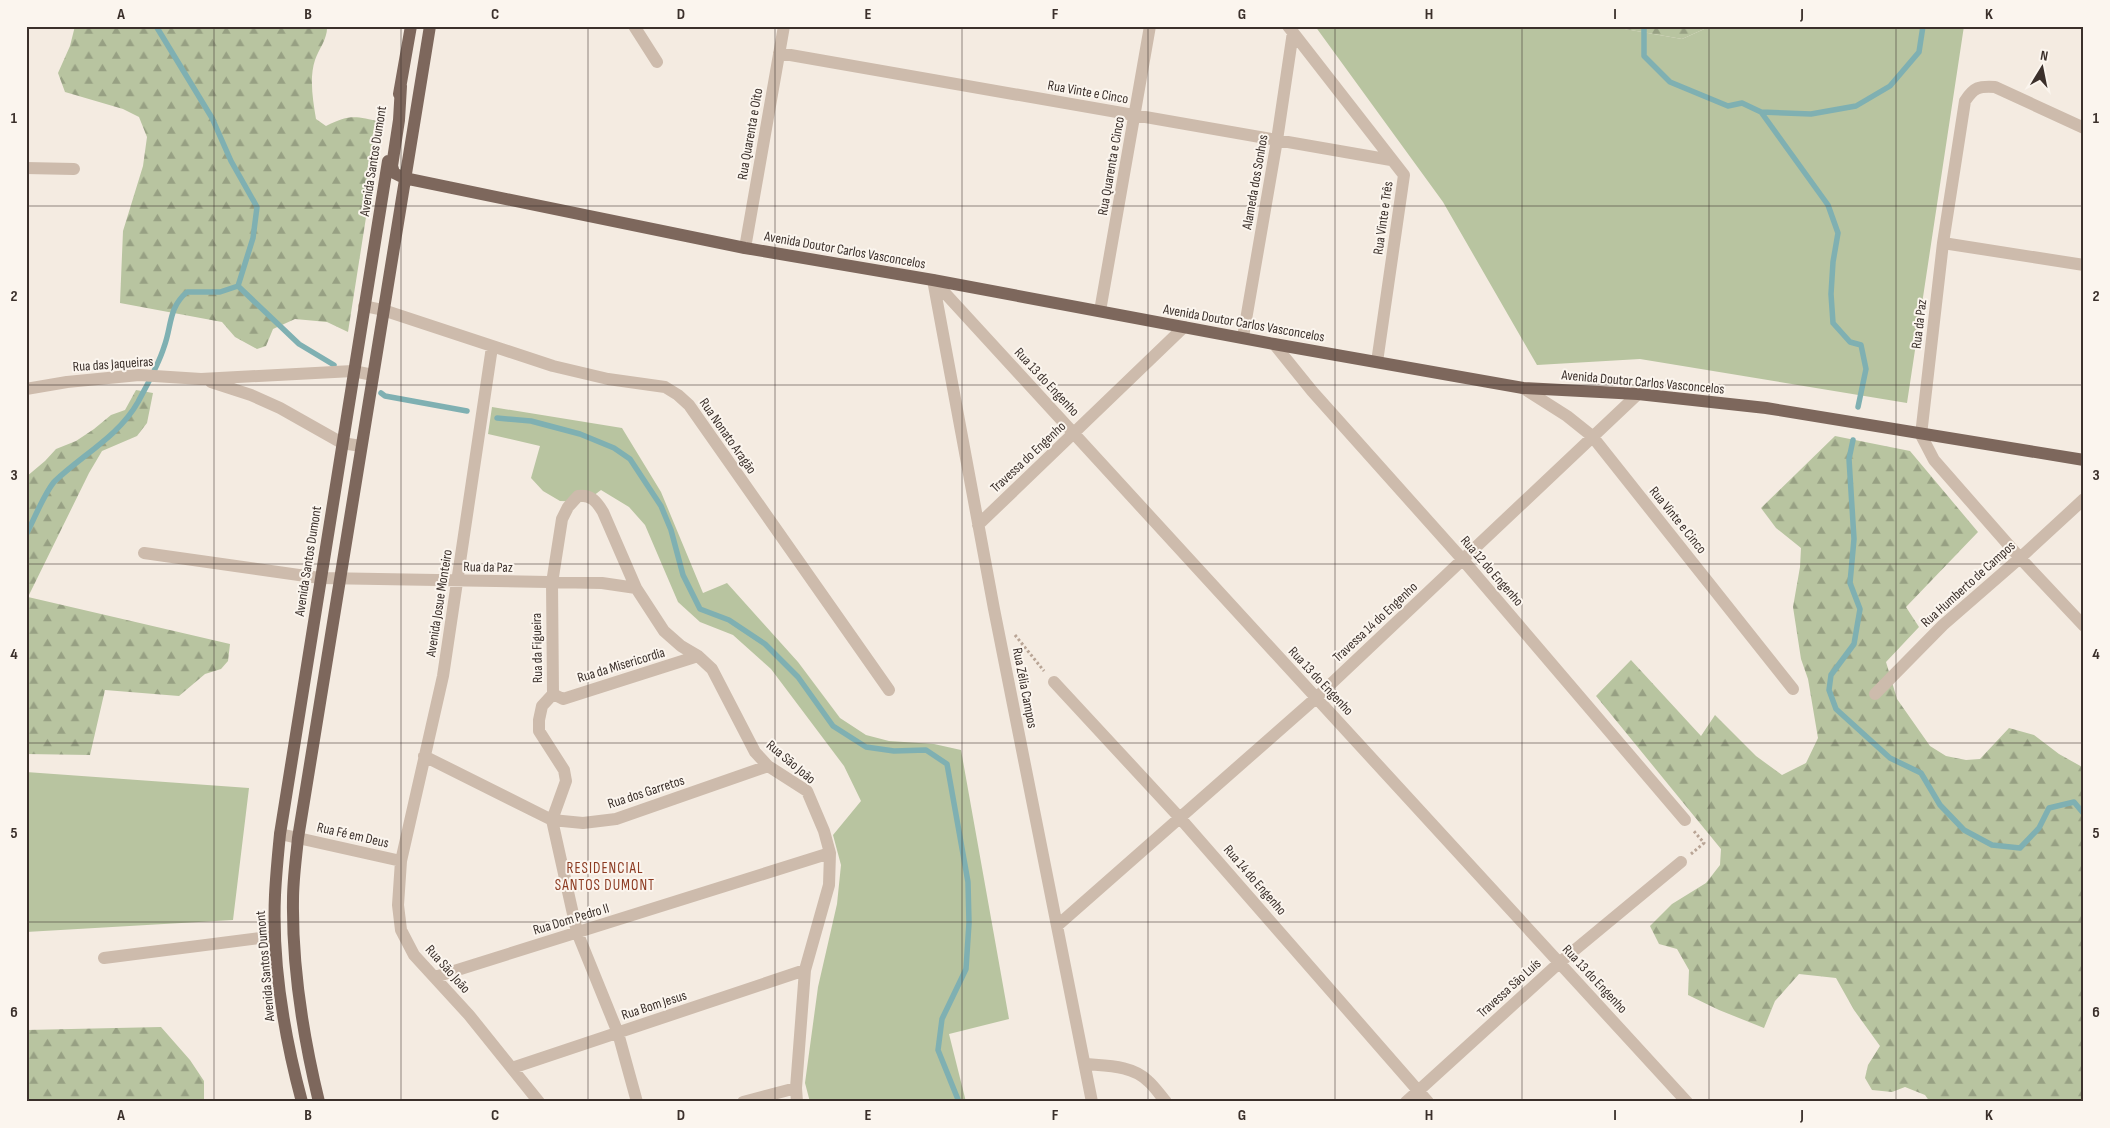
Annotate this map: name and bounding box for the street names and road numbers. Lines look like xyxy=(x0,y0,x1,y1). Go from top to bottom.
street label: Rua Vinte e Cinco xyxy=(1046,77,1130,107)
street label: Rua Quarenta e Oito xyxy=(734,87,766,181)
street label: Avenida Santos Dumont xyxy=(356,105,390,218)
street label: Rua Quarenta e Cinco xyxy=(1094,115,1128,217)
street label: Alameda dos Sonhos xyxy=(1238,133,1272,232)
street label: Rua Vinte e Três xyxy=(1369,180,1397,256)
street label: Avenida Doutor Carlos Vasconcelos xyxy=(762,227,927,273)
street label: Rua da Paz xyxy=(1908,298,1930,350)
street label: Avenida Doutor Carlos Vasconcelos xyxy=(1161,300,1326,346)
street label: Rua 13 do Engenho xyxy=(1011,344,1083,420)
street label: Rua das Jaqueiras xyxy=(72,353,154,375)
street label: Avenida Doutor Carlos Vasconcelos xyxy=(1560,366,1725,398)
street label: Rua Nonato Aragão xyxy=(696,395,760,477)
street label: Travessa do Engenho xyxy=(987,418,1069,496)
street label: Rua Vinte e Cinco xyxy=(1646,483,1710,557)
street label: Avenida Santos Dumont xyxy=(291,505,325,618)
street label: Rua 12 do Engenho xyxy=(1457,532,1527,610)
street label: Rua Humberto de Campos xyxy=(1917,537,2019,631)
street label: Avenida Josue Monteiro xyxy=(422,548,456,659)
street label: Rua da Paz xyxy=(463,558,513,576)
street label: Travessa 14 do Engenho xyxy=(1329,578,1421,666)
street label: Rua da Figueira xyxy=(528,613,546,683)
street label: Rua 13 do Engenho xyxy=(1285,643,1357,719)
street label: Rua da Misericordia xyxy=(575,644,667,686)
street label: Rua Zélia Campos xyxy=(1009,646,1041,730)
street label: Rua São João xyxy=(763,736,819,788)
street label: Rua dos Garretos xyxy=(606,772,686,812)
street label: Rua Fé em Deus xyxy=(315,818,391,852)
street label: Rua 14 do Engenho xyxy=(1220,841,1290,919)
street label: Rua Dom Pedro II xyxy=(531,899,611,939)
street label: Avenida Santos Dumont xyxy=(252,910,278,1023)
street label: Rua São João xyxy=(422,941,474,997)
street label: Rua 13 do Engenho xyxy=(1559,941,1631,1017)
street label: Travessa São Luís xyxy=(1474,955,1544,1021)
street label: Rua Bom Jesus xyxy=(619,986,689,1024)

